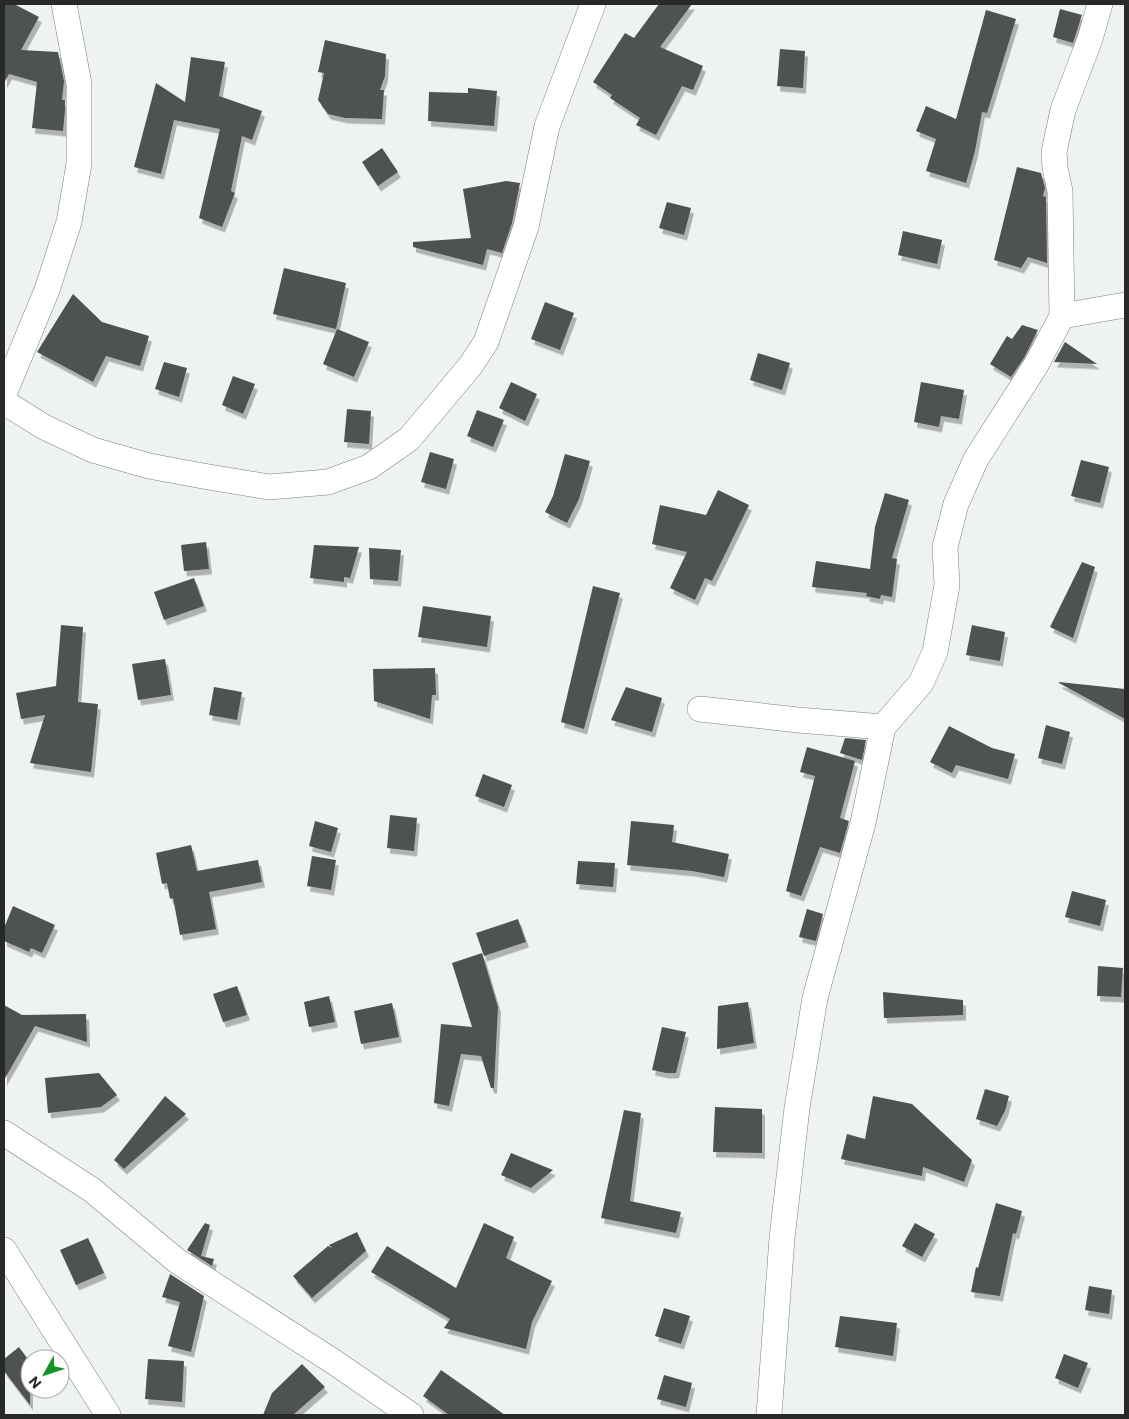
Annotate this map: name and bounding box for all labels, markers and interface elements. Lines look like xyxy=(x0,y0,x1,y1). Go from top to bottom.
north arrow xyxy=(20,1349,70,1399)
text: N xyxy=(25,1373,45,1392)

